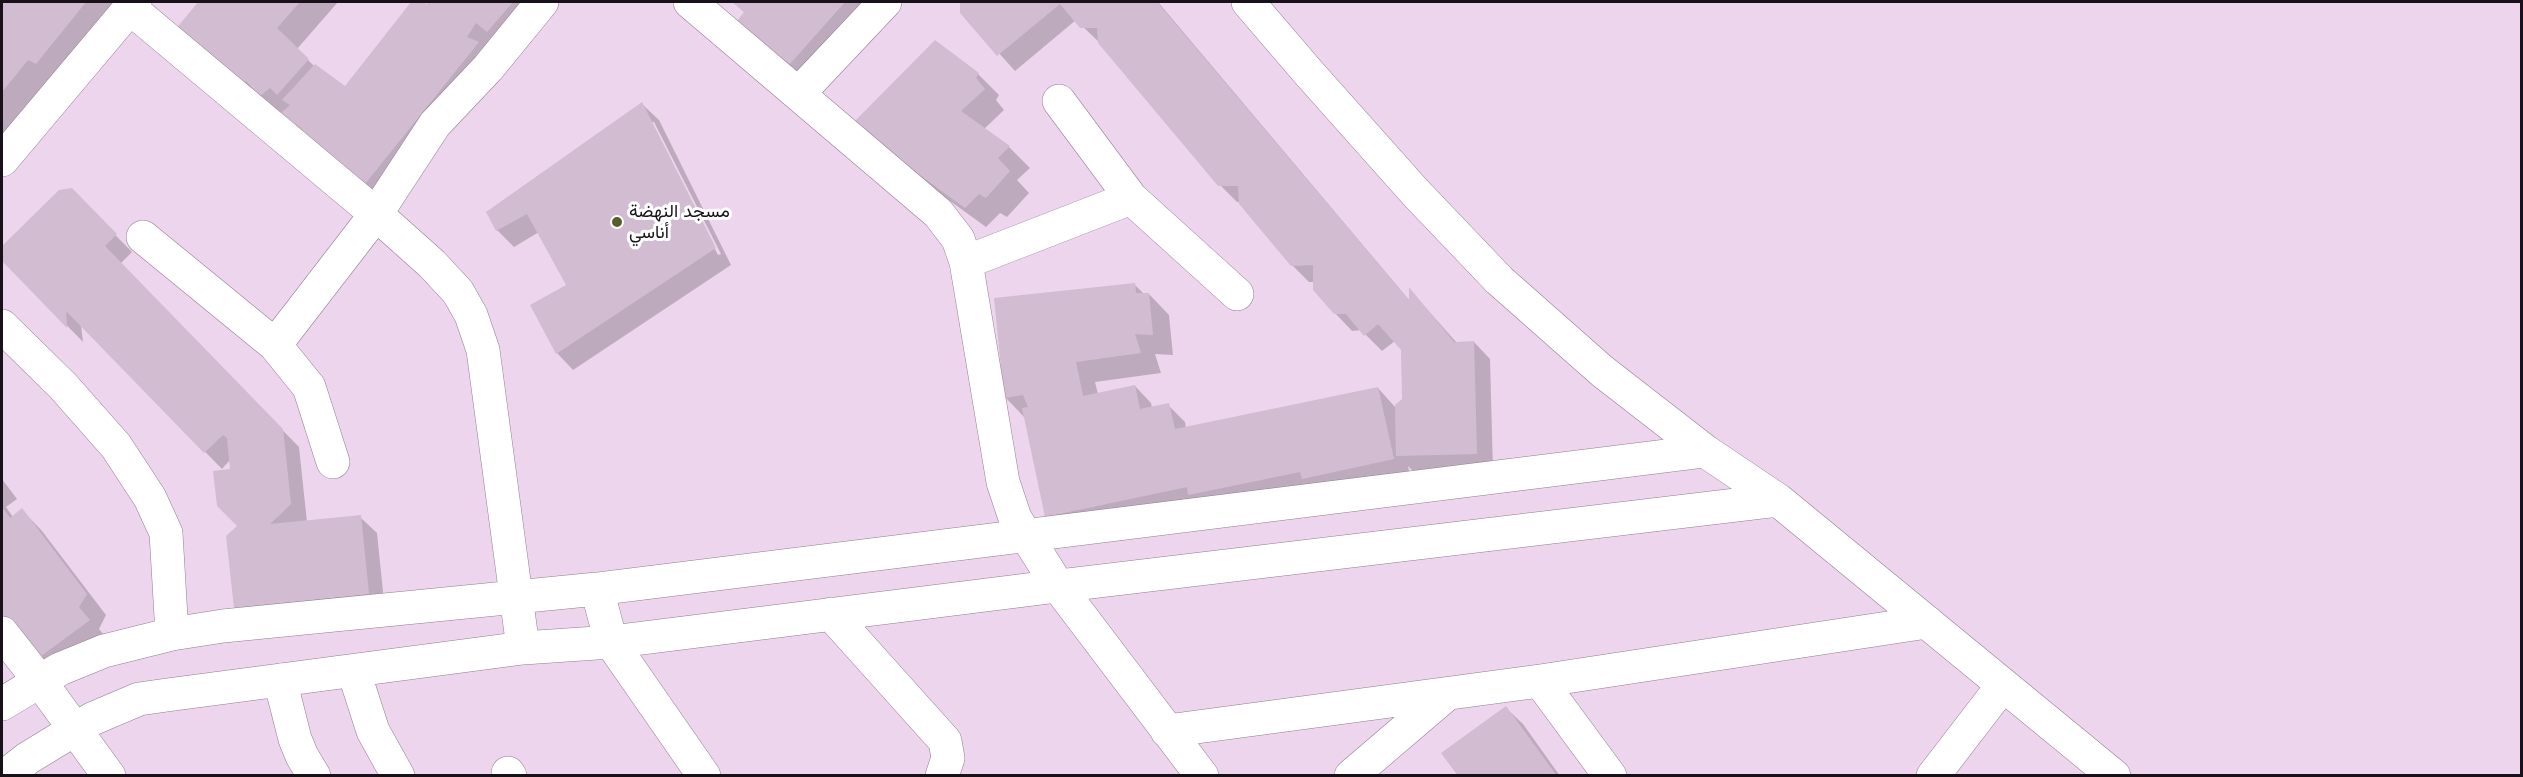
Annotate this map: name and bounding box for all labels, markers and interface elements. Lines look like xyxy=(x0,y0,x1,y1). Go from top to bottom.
place label: مسجد النهضة أناسي xyxy=(629,201,730,244)
marker: مسجد النهضة أناسي xyxy=(610,215,624,229)

